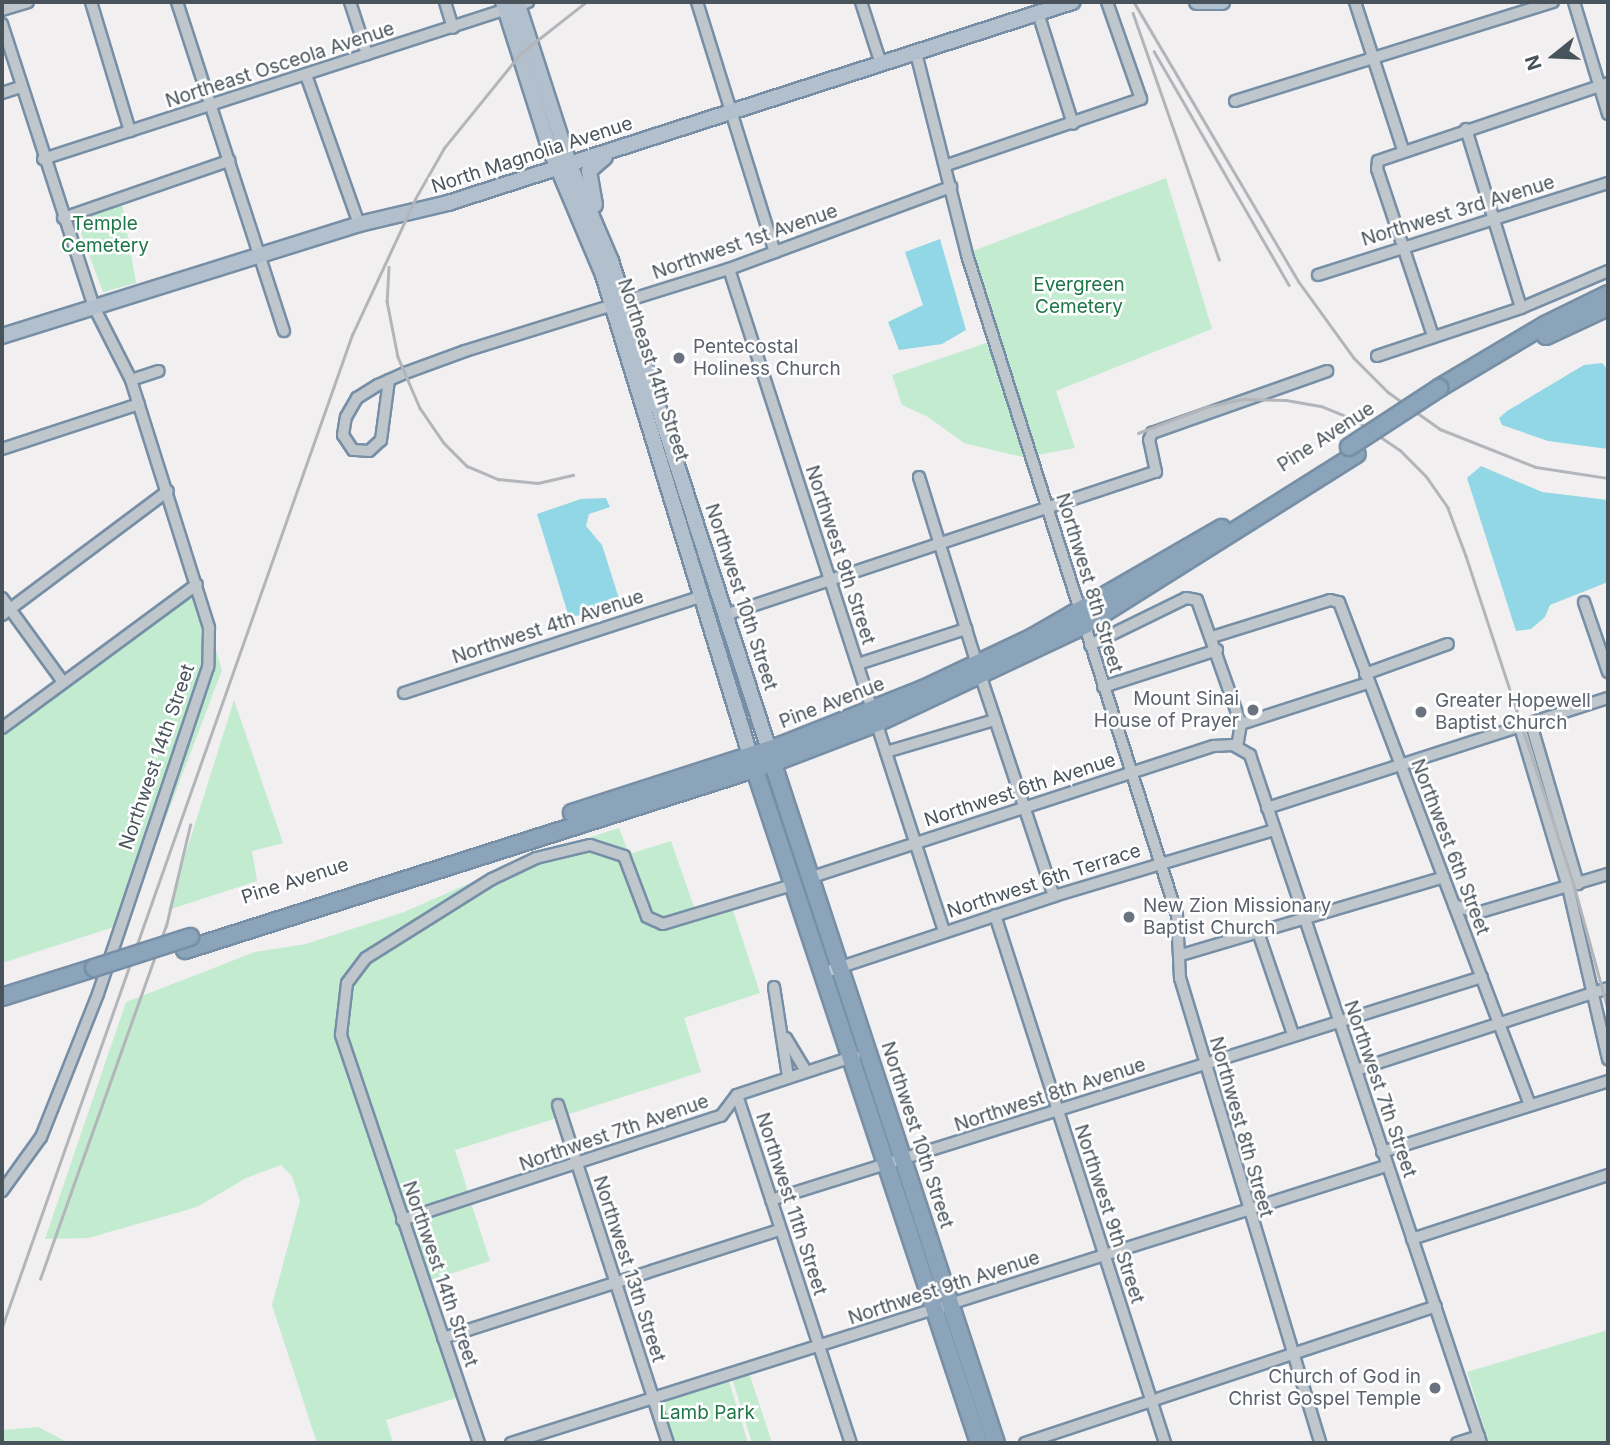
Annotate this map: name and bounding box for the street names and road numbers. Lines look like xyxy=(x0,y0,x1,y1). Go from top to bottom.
street label: Northeast Osceola Avenue xyxy=(163,17,397,113)
street label: North Magnolia Avenue xyxy=(429,112,635,198)
street label: Northwest 3rd Avenue xyxy=(1359,171,1557,251)
street label: Northwest 1st Avenue xyxy=(649,200,841,284)
street label: Northeast 14th Street xyxy=(613,276,693,464)
street label: Pine Avenue xyxy=(1273,397,1379,477)
street label: Northwest 9th Street xyxy=(800,463,880,647)
street label: Northwest 8th Street xyxy=(1051,490,1127,676)
street label: Northwest 10th Street xyxy=(700,501,782,693)
street label: Northwest 4th Avenue xyxy=(449,585,647,669)
street label: Northwest 14th Street xyxy=(114,661,200,853)
street label: Pine Avenue xyxy=(776,672,888,734)
street label: Northwest 6th Avenue xyxy=(921,748,1119,832)
street label: Northwest 6th Street xyxy=(1406,756,1494,938)
street label: Northwest 6th Terrace xyxy=(944,839,1144,923)
street label: Pine Avenue xyxy=(239,853,351,909)
street label: Northwest 7th Street xyxy=(1339,998,1421,1180)
street label: Northwest 8th Street xyxy=(1204,1034,1278,1220)
street label: Northwest 10th Street xyxy=(876,1039,958,1231)
street label: Northwest 8th Avenue xyxy=(951,1053,1149,1137)
street label: Northwest 7th Avenue xyxy=(516,1090,712,1176)
street label: Northwest 11th Street xyxy=(751,1110,831,1298)
street label: Northwest 9th Street xyxy=(1069,1122,1149,1306)
street label: Northwest 13th Street xyxy=(588,1173,670,1365)
street label: Northwest 14th Street xyxy=(397,1178,483,1370)
street label: Northwest 9th Avenue xyxy=(845,1246,1043,1330)

